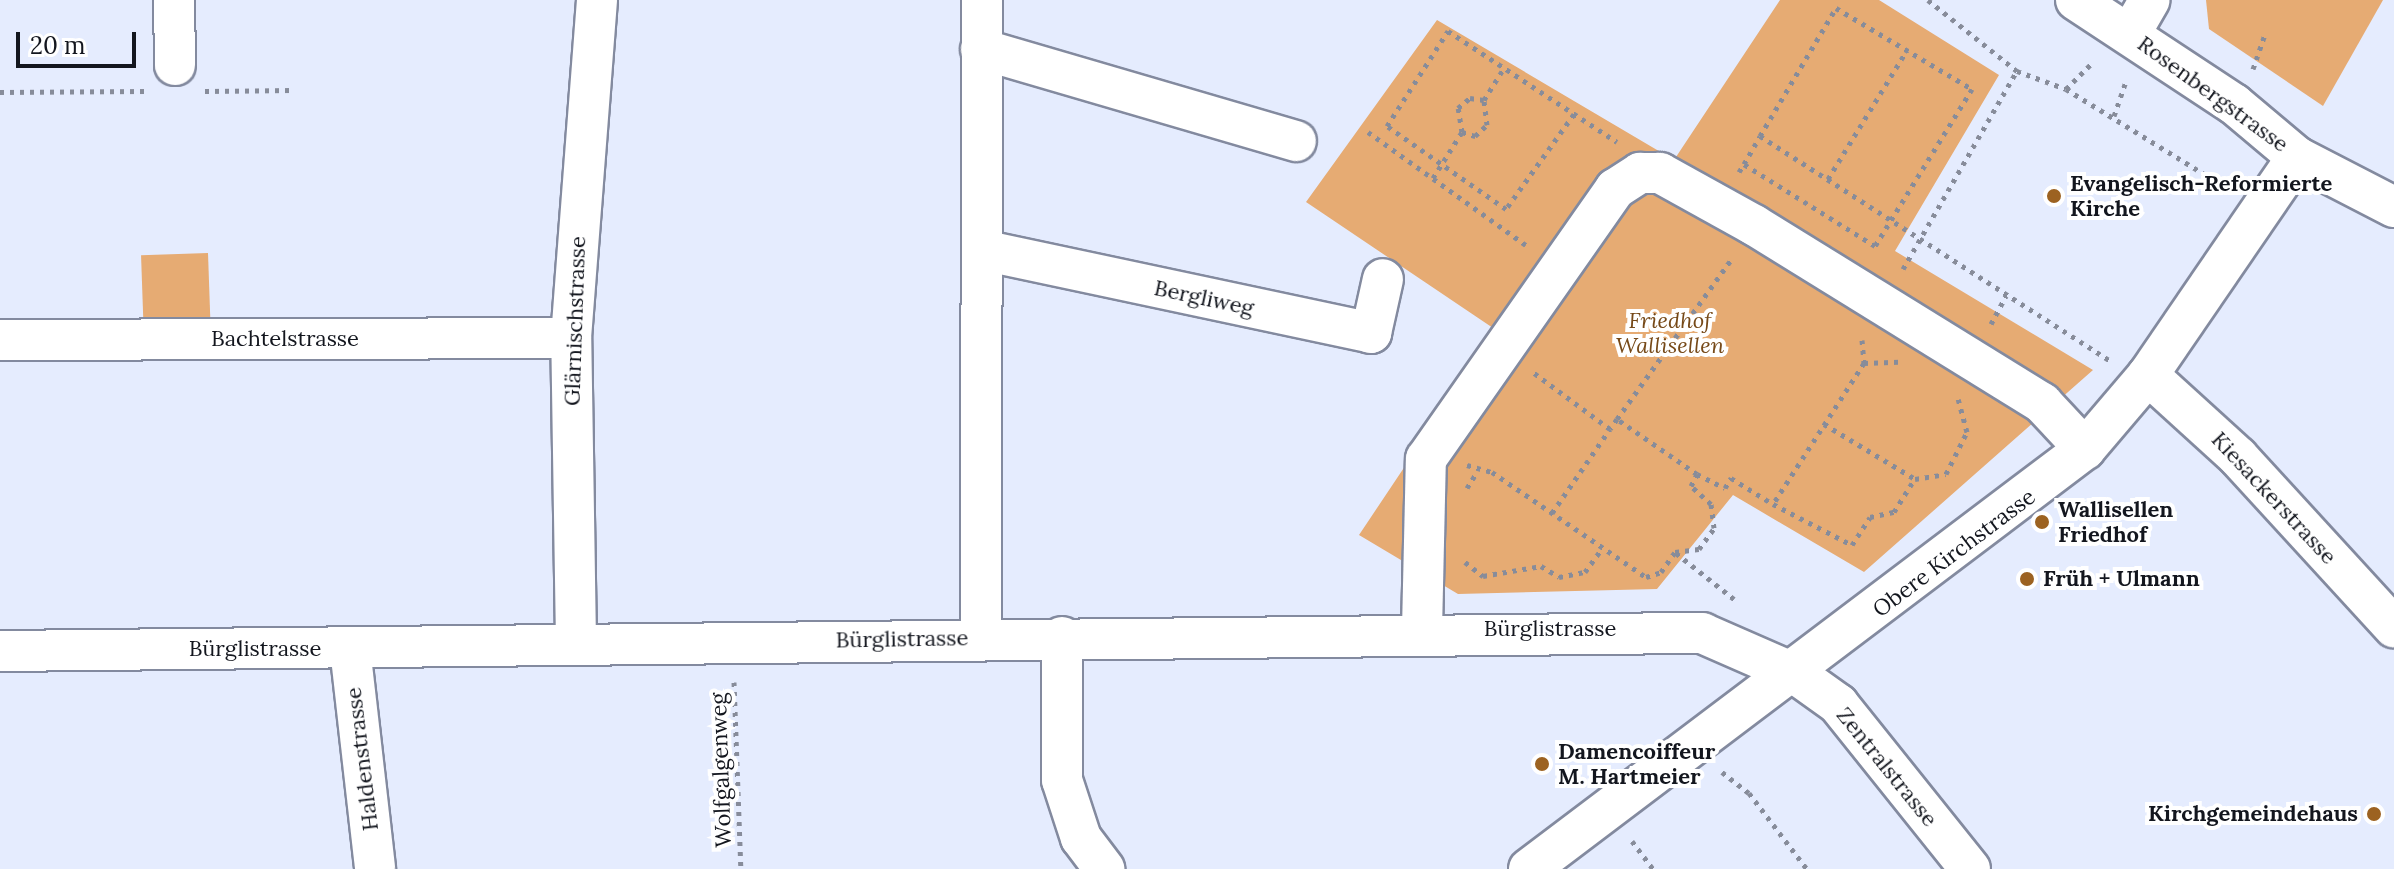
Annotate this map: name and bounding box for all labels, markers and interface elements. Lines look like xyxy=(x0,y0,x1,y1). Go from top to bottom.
scale bar xyxy=(20,16,140,66)
text: 20 m xyxy=(30,30,86,61)
street label: Rosenbergstrasse xyxy=(2132,30,2294,158)
place label: Evangelisch-Reformierte Kirche xyxy=(2070,170,2332,222)
marker: Evangelisch-Reformierte Kirche xyxy=(2045,187,2063,205)
street label: Glärnischstrasse xyxy=(559,236,591,406)
street label: Bergliweg xyxy=(1152,275,1256,321)
park label: Friedhof Wallisellen xyxy=(1616,307,1724,358)
street label: Bachtelstrasse xyxy=(211,326,359,352)
street label: Kiesackerstrasse xyxy=(2206,426,2342,570)
street label: Obere Kirchstrasse xyxy=(1868,483,2040,623)
place label: Wallisellen Friedhof xyxy=(2058,496,2173,548)
marker: Wallisellen Friedhof xyxy=(2033,513,2051,531)
place label: Früh + Ulmann xyxy=(2043,566,2200,592)
marker: Früh + Ulmann xyxy=(2018,570,2036,588)
street label: Bürglistrasse xyxy=(1484,616,1616,642)
street label: Bürglistrasse xyxy=(835,625,969,653)
street label: Bürglistrasse xyxy=(189,636,321,662)
street label: Haldenstrasse xyxy=(340,686,384,832)
street label: Wolfgalgenweg xyxy=(705,692,737,848)
street label: Zentralstrasse xyxy=(1831,702,1943,832)
place label: Damencoiffeur M. Hartmeier xyxy=(1558,738,1715,790)
marker: Damencoiffeur M. Hartmeier xyxy=(1533,755,1551,773)
place label: Kirchgemeindehaus xyxy=(2148,801,2358,827)
marker: Kirchgemeindehaus xyxy=(2365,805,2383,823)

